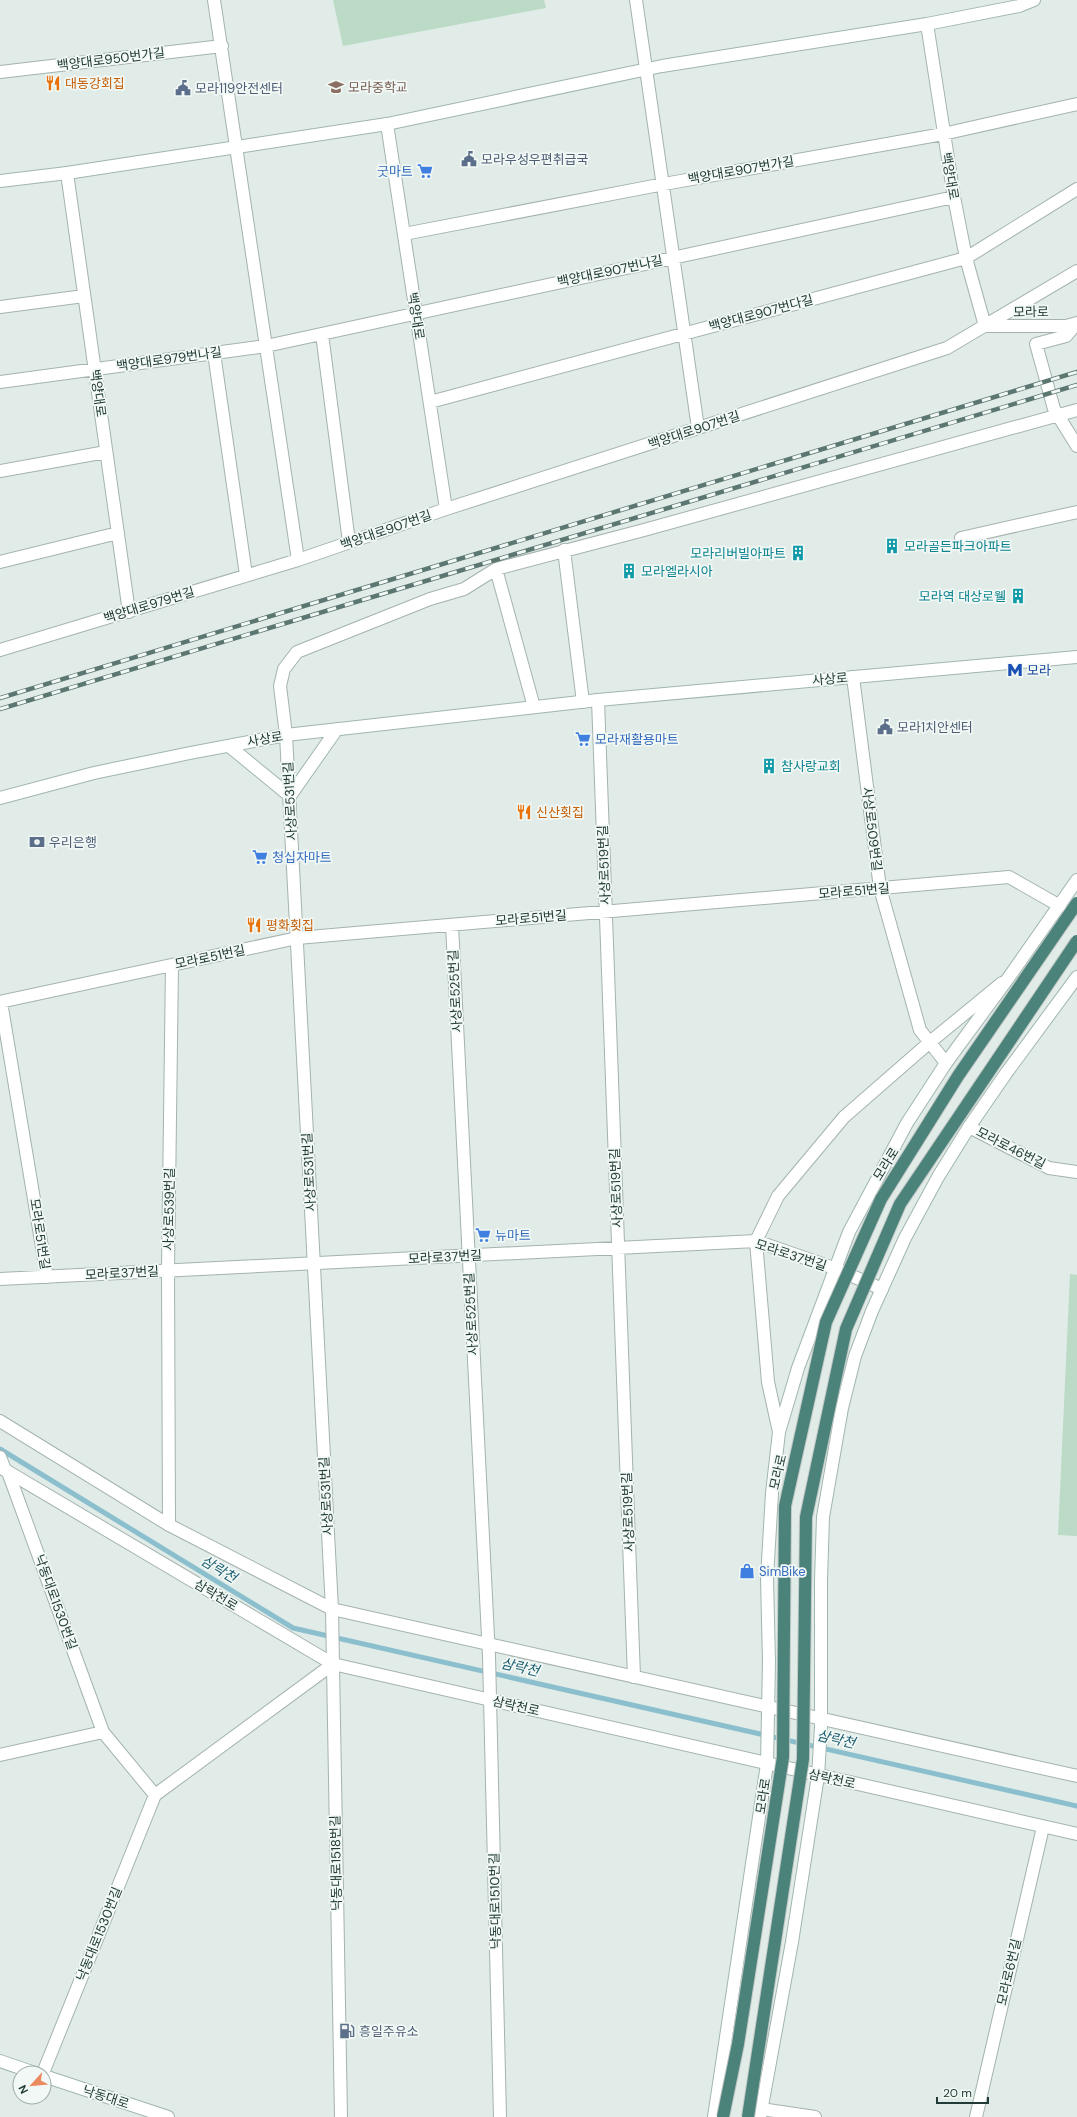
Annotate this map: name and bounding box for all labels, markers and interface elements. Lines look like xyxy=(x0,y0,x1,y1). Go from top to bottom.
street label: 백양대로950번가길 xyxy=(56,44,166,74)
restaurant icon: 대동강회집 xyxy=(44,74,62,92)
place label: 대동강회집 xyxy=(65,75,125,92)
school or university icon: 모라중학교 xyxy=(327,78,345,96)
public building icon: 모라119안전센터 xyxy=(174,79,192,97)
place label: 모라중학교 xyxy=(348,79,408,96)
place label: 모라119안전센터 xyxy=(195,80,283,97)
public building icon: 모라우성우편취급국 xyxy=(460,150,478,168)
place label: 모라우성우편취급국 xyxy=(481,151,589,168)
street label: 백양대로 xyxy=(937,151,963,201)
street label: 백양대로907번가길 xyxy=(687,152,795,188)
supermarket icon: 굿마트 xyxy=(416,162,434,180)
place label: 굿마트 xyxy=(377,163,413,180)
street label: 백양대로907번나길 xyxy=(556,252,664,290)
street label: 백양대로 xyxy=(404,291,428,341)
street label: 백양대로907번다길 xyxy=(707,291,815,335)
street label: 모라로 xyxy=(1013,303,1049,321)
street label: 백양대로979번나길 xyxy=(115,343,223,375)
street label: 백양대로 xyxy=(86,368,110,418)
street label: 백양대로907번길 xyxy=(646,407,742,453)
street label: 백양대로907번길 xyxy=(338,506,434,554)
building icon: 모라골든파크아파트 xyxy=(883,537,901,555)
place label: 모라골든파크아파트 xyxy=(904,538,1012,555)
building icon: 모라리버빌아파트 xyxy=(789,544,807,562)
place label: 모라리버빌아파트 xyxy=(690,545,786,562)
building icon: 모라엘라시아 xyxy=(620,562,638,580)
place label: 모라엘라시아 xyxy=(641,563,713,580)
street label: 백양대로979번길 xyxy=(101,583,197,627)
building icon: 모라역 대상로웰 xyxy=(1009,587,1027,605)
place label: 모라역 대상로웰 xyxy=(919,588,1006,605)
metro station icon: 모라 xyxy=(1006,661,1024,679)
place label: 모라 xyxy=(1027,662,1051,679)
street label: 사상로 xyxy=(811,669,849,689)
public building icon: 모라1치안센터 xyxy=(876,718,894,736)
place label: 모라1치안센터 xyxy=(897,719,973,736)
street label: 사상로 xyxy=(246,728,284,750)
supermarket icon: 모라재활용마트 xyxy=(574,730,592,748)
place label: 모라재활용마트 xyxy=(595,731,679,748)
building icon: 참사랑교회 xyxy=(760,757,778,775)
place label: 참사랑교회 xyxy=(781,758,841,775)
street label: 사상로531번길 xyxy=(279,761,301,841)
street label: 사상로509번길 xyxy=(858,786,886,872)
restaurant icon: 신산횟집 xyxy=(515,803,533,821)
place label: 신산횟집 xyxy=(536,804,584,821)
street label: 사상로519번길 xyxy=(594,825,614,905)
bank icon: 우리은행 xyxy=(28,833,46,851)
place label: 우리은행 xyxy=(49,834,97,851)
supermarket icon: 청십자마트 xyxy=(251,848,269,866)
place label: 청십자마트 xyxy=(272,849,332,866)
street label: 모라로51번길 xyxy=(817,879,891,903)
street label: 모라로51번길 xyxy=(494,906,568,930)
restaurant icon: 평화횟집 xyxy=(245,916,263,934)
place label: 평화횟집 xyxy=(266,917,314,934)
street label: 모라로51번길 xyxy=(173,941,247,973)
street label: 사상로525번길 xyxy=(444,949,466,1033)
street label: 모라로46번길 xyxy=(973,1123,1049,1173)
street label: 사상로531번길 xyxy=(298,1132,320,1212)
street label: 모라로 xyxy=(869,1144,903,1184)
street label: 사상로519번길 xyxy=(606,1148,626,1228)
street label: 사상로539번길 xyxy=(160,1167,178,1251)
street label: 모라로51번길 xyxy=(26,1197,54,1271)
supermarket icon: 뉴마트 xyxy=(474,1226,492,1244)
place label: 뉴마트 xyxy=(495,1227,531,1244)
street label: 모라로37번길 xyxy=(753,1235,829,1275)
street label: 모라로37번길 xyxy=(407,1247,483,1267)
street label: 모라로37번길 xyxy=(84,1263,160,1283)
street label: 사상로525번길 xyxy=(460,1272,482,1356)
street label: 모라로 xyxy=(766,1453,790,1491)
street label: 사상로531번길 xyxy=(315,1456,337,1536)
street label: 사상로519번길 xyxy=(618,1472,638,1552)
water label: 삼락천 xyxy=(198,1551,241,1587)
street label: 낙동대로1530번길 xyxy=(31,1552,81,1652)
shop icon: SimBike xyxy=(738,1562,756,1580)
place label: SimBike xyxy=(759,1563,806,1580)
street label: 삼락천로 xyxy=(191,1575,241,1615)
water label: 삼락천 xyxy=(499,1654,542,1680)
street label: 삼락천로 xyxy=(491,1692,541,1720)
water label: 삼락천 xyxy=(815,1726,858,1752)
street label: 삼락천로 xyxy=(807,1765,857,1793)
street label: 모라로 xyxy=(752,1777,774,1815)
street label: 낙동대로1518번길 xyxy=(327,1815,345,1911)
street label: 낙동대로1510번길 xyxy=(486,1853,504,1949)
street label: 낙동대로1530번길 xyxy=(72,1884,126,1984)
street label: 모라로6번길 xyxy=(993,1937,1025,2007)
fuel station icon: 흥일주유소 xyxy=(338,2022,356,2040)
place label: 흥일주유소 xyxy=(359,2023,419,2040)
north arrow xyxy=(12,2065,52,2105)
scale bar xyxy=(937,2079,988,2105)
street label: 낙동대로 xyxy=(81,2082,131,2112)
text: N xyxy=(15,2083,31,2096)
text: 20 m xyxy=(943,2085,972,2101)

